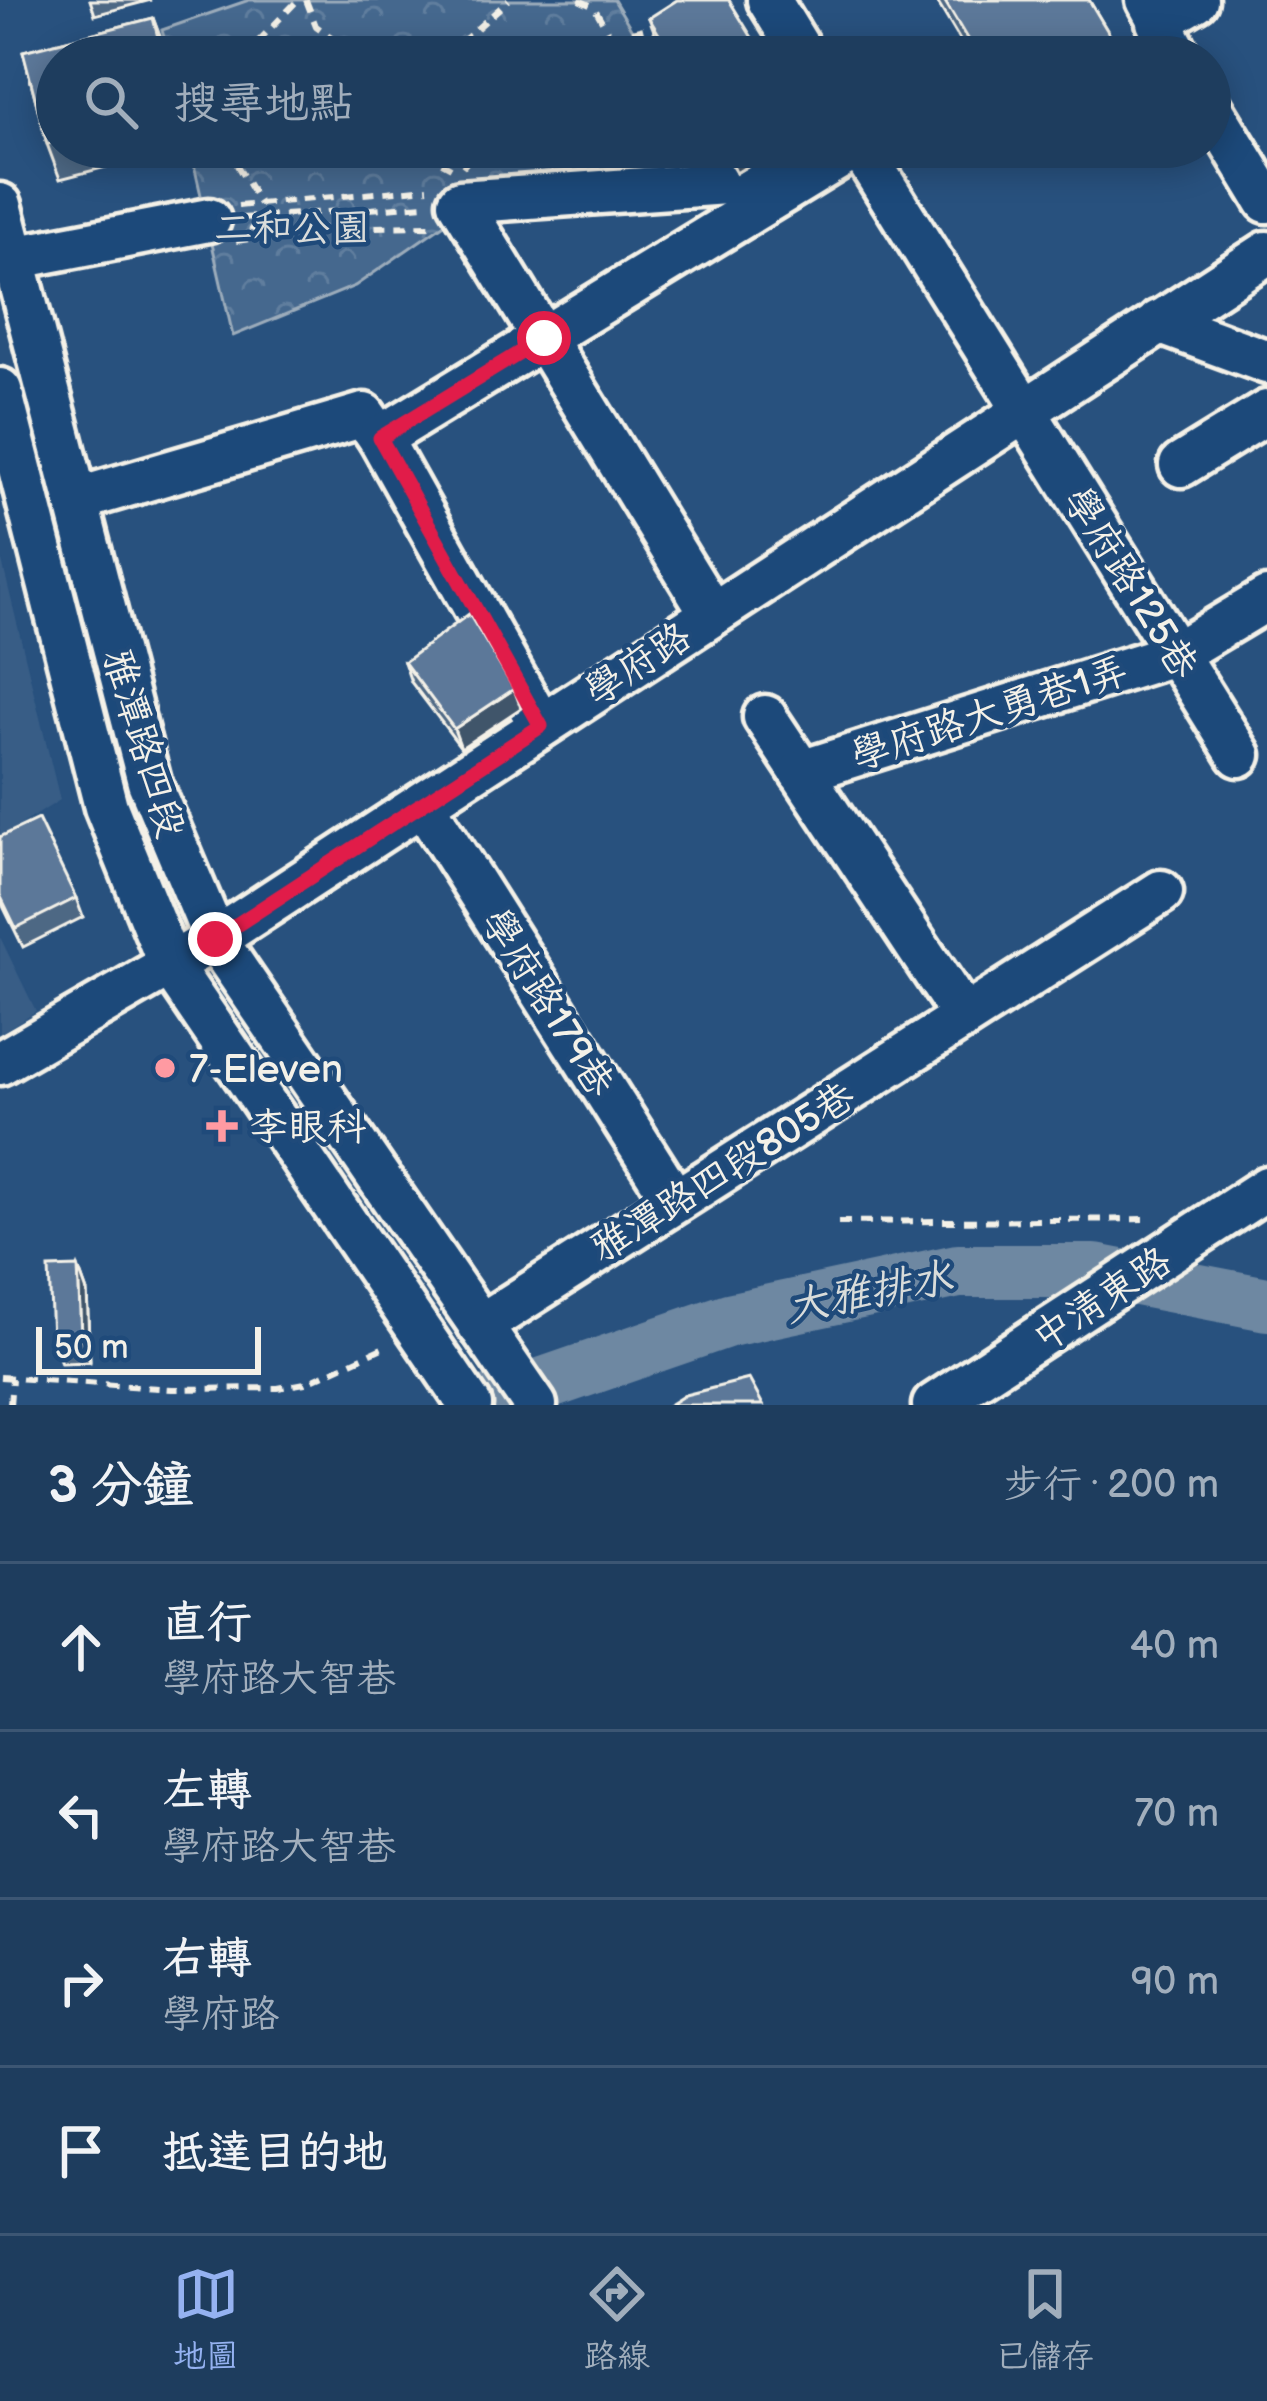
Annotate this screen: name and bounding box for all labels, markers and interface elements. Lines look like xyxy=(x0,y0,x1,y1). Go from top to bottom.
search box xyxy=(36,36,1231,168)
icon: search xyxy=(78,69,144,135)
text: 搜尋地點 xyxy=(174,77,354,132)
park label: 二和公園 xyxy=(214,206,370,253)
route start xyxy=(517,311,571,365)
street label: 學府路125巷 xyxy=(1053,479,1207,688)
street label: 學府路 xyxy=(576,614,700,717)
street label: 雅潭路四段 xyxy=(92,644,194,844)
street label: 學府路大勇巷1弄 xyxy=(846,648,1134,781)
street label: 學府路179巷 xyxy=(471,901,623,1106)
route end xyxy=(188,912,242,966)
place label: 7-Eleven xyxy=(189,1047,343,1094)
marker: 7-Eleven xyxy=(152,1055,178,1081)
street label: 雅潭路四段805巷 xyxy=(583,1073,864,1273)
place label: 李眼科 xyxy=(249,1105,367,1152)
marker: 李眼科 xyxy=(206,1110,238,1142)
street label: 中清東路 xyxy=(1024,1238,1181,1362)
water label: 大雅排水 xyxy=(782,1252,958,1335)
scale bar xyxy=(36,1321,261,1374)
text: 50 m xyxy=(54,1328,129,1368)
text: 3 分鐘 xyxy=(48,1456,194,1517)
text: 步行 · 200 m xyxy=(1004,1462,1219,1509)
text: 直行 xyxy=(162,1596,252,1651)
icon: ahead xyxy=(48,1614,114,1680)
text: 40 m xyxy=(1129,1623,1219,1670)
text: 學府路大智巷 xyxy=(162,1656,396,1703)
text: 左轉 xyxy=(162,1764,252,1819)
icon: left xyxy=(48,1782,114,1848)
text: 70 m xyxy=(1134,1791,1219,1838)
text: 學府路大智巷 xyxy=(162,1824,396,1871)
text: 右轉 xyxy=(162,1932,252,1987)
icon: right xyxy=(48,1950,114,2016)
text: 90 m xyxy=(1131,1959,1219,2006)
text: 學府路 xyxy=(162,1992,279,2039)
icon: arrive xyxy=(48,2118,114,2184)
text: 抵達目的地 xyxy=(162,2126,387,2181)
tab: 地圖 xyxy=(173,2261,239,2377)
tab: 路線 xyxy=(584,2261,650,2377)
tab: 已儲存 xyxy=(995,2261,1094,2377)

